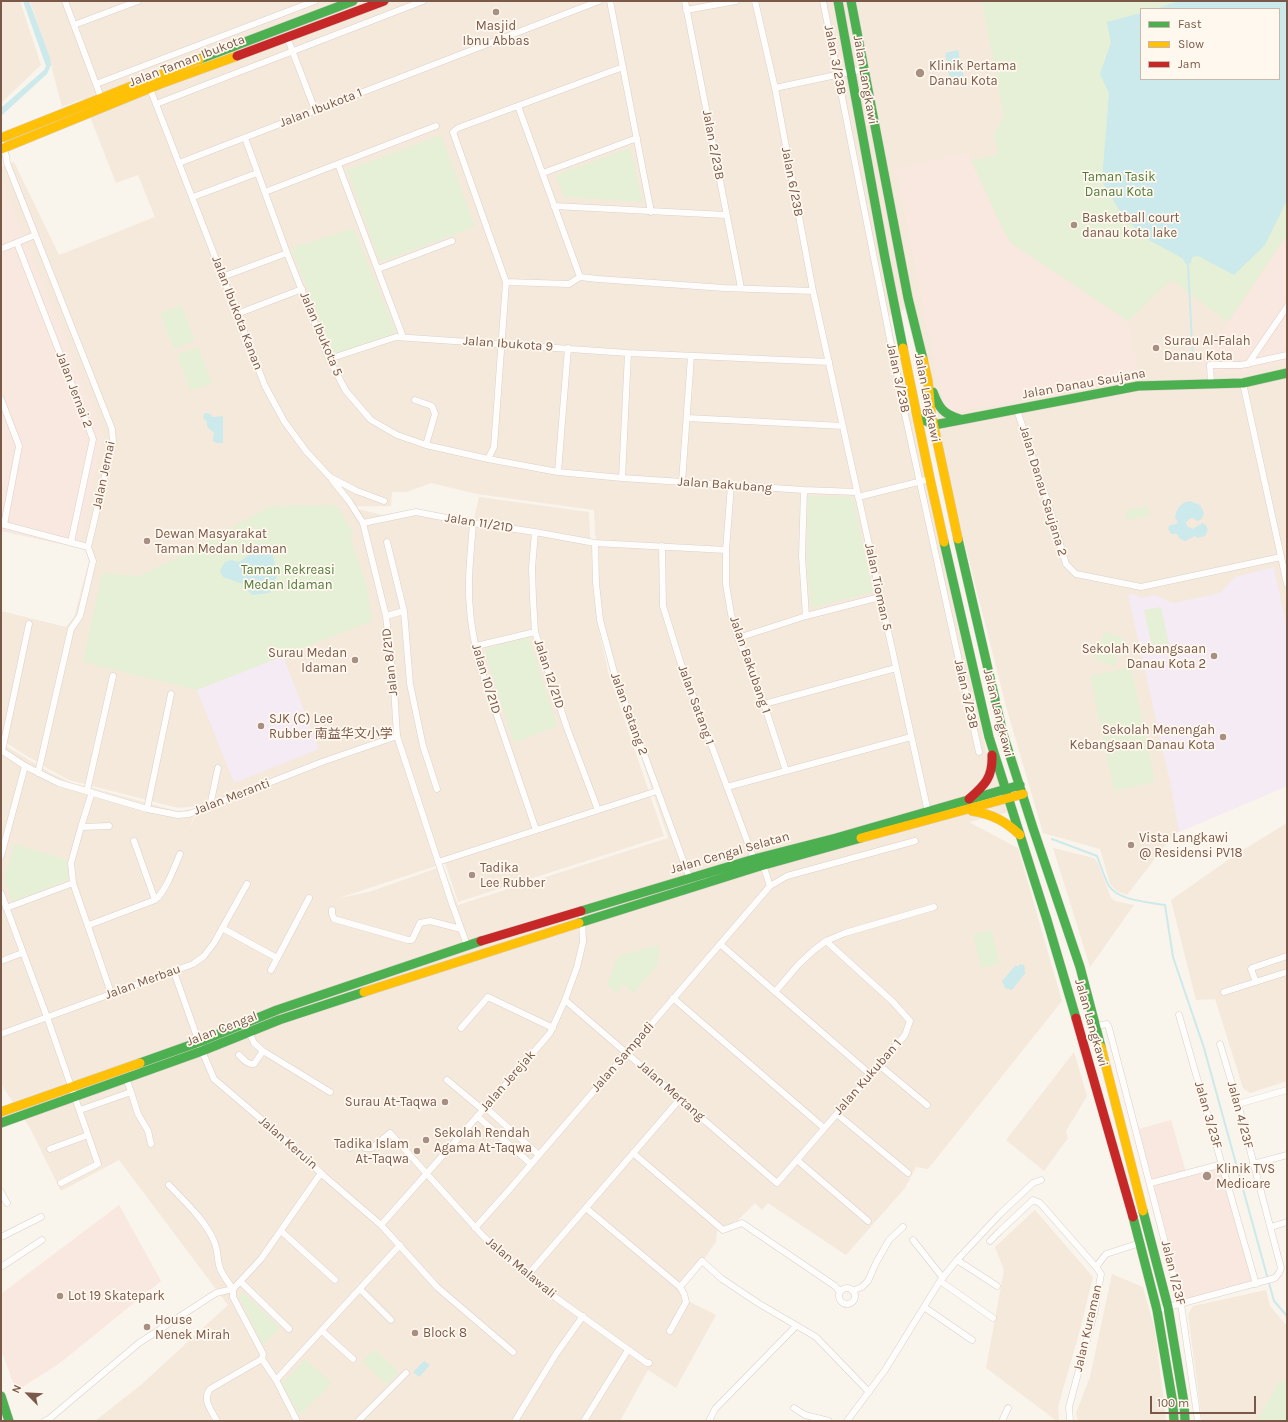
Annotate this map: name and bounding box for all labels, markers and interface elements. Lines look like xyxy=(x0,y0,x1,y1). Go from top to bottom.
marker: Masjid Ibnu Abbas xyxy=(491,7,501,17)
legend xyxy=(1140,8,1280,80)
text: Fast xyxy=(1178,17,1201,31)
place label: Masjid Ibnu Abbas xyxy=(462,18,530,49)
street label: Jalan 3/23B xyxy=(821,24,849,96)
street label: Jalan Taman Ibukota xyxy=(127,32,247,90)
street label: Jalan Langkawi xyxy=(849,34,881,126)
text: Slow xyxy=(1178,37,1204,51)
text: Jam xyxy=(1178,57,1201,71)
place label: Klinik Pertama Danau Kota xyxy=(929,58,1016,89)
marker: Klinik Pertama Danau Kota xyxy=(914,67,926,79)
street label: Jalan Ibukota 1 xyxy=(277,85,365,131)
street label: Jalan 2/23B xyxy=(699,109,727,181)
street label: Jalan 6/23B xyxy=(778,146,806,218)
park label: Taman Tasik Danau Kota xyxy=(1082,169,1156,200)
place label: Basketball court danau kota lake xyxy=(1082,210,1179,241)
marker: Basketball court danau kota lake xyxy=(1069,220,1079,230)
street label: Jalan Ibukota Kanan xyxy=(208,254,266,372)
street label: Jalan Ibukota 5 xyxy=(296,289,346,379)
street label: Jalan Ibukota 9 xyxy=(462,333,554,355)
place label: Surau Al-Falah Danau Kota xyxy=(1164,333,1250,364)
street label: Jalan 3/23B xyxy=(883,342,913,414)
marker: Surau Al-Falah Danau Kota xyxy=(1151,343,1161,353)
street label: Jalan Jernai 2 xyxy=(52,350,96,430)
street label: Jalan Langkawi xyxy=(911,352,943,444)
street label: Jalan Danau Saujana xyxy=(1021,365,1147,403)
street label: Jalan Danau Saujana 2 xyxy=(1016,424,1070,558)
street label: Jalan Jernai xyxy=(89,439,119,511)
street label: Jalan Bakubang xyxy=(677,474,773,496)
street label: Jalan 11/21D xyxy=(444,510,514,536)
place label: Dewan Masyarakat Taman Medan Idaman xyxy=(155,526,287,557)
marker: Dewan Masyarakat Taman Medan Idaman xyxy=(142,536,152,546)
street label: Jalan Tioman 5 xyxy=(861,542,895,632)
park label: Taman Rekreasi Medan Idaman xyxy=(241,562,335,593)
street label: Jalan Bakubang 1 xyxy=(726,614,774,716)
street label: Jalan 8/21D xyxy=(379,627,401,697)
street label: Jalan 12/21D xyxy=(530,637,568,711)
place label: Sekolah Kebangsaan Danau Kota 2 xyxy=(1082,641,1206,672)
street label: Jalan 10/21D xyxy=(468,642,504,716)
place label: Surau Medan Idaman xyxy=(268,645,347,676)
marker: Sekolah Kebangsaan Danau Kota 2 xyxy=(1209,651,1219,661)
marker: Surau Medan Idaman xyxy=(350,655,360,665)
street label: Jalan 3/23B xyxy=(950,658,982,730)
street label: Jalan Satang 1 xyxy=(674,663,718,747)
street label: Jalan Langkawi xyxy=(980,667,1016,759)
street label: Jalan Satang 2 xyxy=(607,670,651,758)
place label: SJK (C) Lee Rubber 南益华文小学 xyxy=(269,711,393,742)
marker: SJK (C) Lee Rubber 南益华文小学 xyxy=(256,721,266,731)
place label: Sekolah Menengah Kebangsaan Danau Kota xyxy=(1070,722,1215,753)
marker: Sekolah Menengah Kebangsaan Danau Kota xyxy=(1218,732,1228,742)
street label: Jalan Meranti xyxy=(192,775,272,819)
street label: Jalan Cengal Selatan xyxy=(669,829,791,877)
place label: Vista Langkawi @ Residensi PV18 xyxy=(1139,830,1242,861)
marker: Vista Langkawi @ Residensi PV18 xyxy=(1126,840,1136,850)
place label: Tadika Lee Rubber xyxy=(480,860,545,891)
marker: Tadika Lee Rubber xyxy=(467,870,477,880)
street label: Jalan Merbau xyxy=(103,961,183,1003)
street label: Jalan Langkawi xyxy=(1071,977,1111,1069)
street label: Jalan Cengal xyxy=(184,1008,260,1050)
street label: Jalan Sampadi xyxy=(588,1019,658,1095)
street label: Jalan Kukuban 1 xyxy=(831,1036,905,1118)
street label: Jalan Jerejak xyxy=(477,1047,539,1115)
street label: Jalan Mertang xyxy=(634,1058,708,1124)
street label: Jalan 3/23F xyxy=(1191,1079,1225,1151)
street label: Jalan 4/23F xyxy=(1224,1080,1256,1150)
place label: Surau At-Taqwa xyxy=(345,1094,437,1110)
marker: Surau At-Taqwa xyxy=(440,1097,450,1107)
street label: Jalan Keruin xyxy=(255,1113,321,1173)
place label: Sekolah Rendah Agama At-Taqwa xyxy=(434,1125,532,1156)
marker: Sekolah Rendah Agama At-Taqwa xyxy=(421,1135,431,1145)
place label: Tadika Islam At-Taqwa xyxy=(334,1136,409,1167)
marker: Tadika Islam At-Taqwa xyxy=(412,1146,422,1156)
place label: Klinik TVS Medicare xyxy=(1216,1161,1275,1192)
marker: Klinik TVS Medicare xyxy=(1201,1170,1213,1182)
street label: Jalan Malawali xyxy=(483,1234,559,1302)
street label: Jalan 1/23F xyxy=(1157,1239,1189,1307)
street label: Jalan Kuraman xyxy=(1070,1283,1106,1373)
place label: Lot 19 Skatepark xyxy=(68,1288,165,1304)
marker: Lot 19 Skatepark xyxy=(55,1291,65,1301)
place label: House Nenek Mirah xyxy=(155,1312,230,1343)
marker: House Nenek Mirah xyxy=(142,1322,152,1332)
place label: Block 8 xyxy=(423,1325,467,1341)
marker: Block 8 xyxy=(410,1328,420,1338)
north arrow xyxy=(8,1374,48,1414)
text: N xyxy=(9,1383,24,1395)
scale bar xyxy=(1152,1388,1258,1414)
text: 100 m xyxy=(1157,1396,1189,1410)

